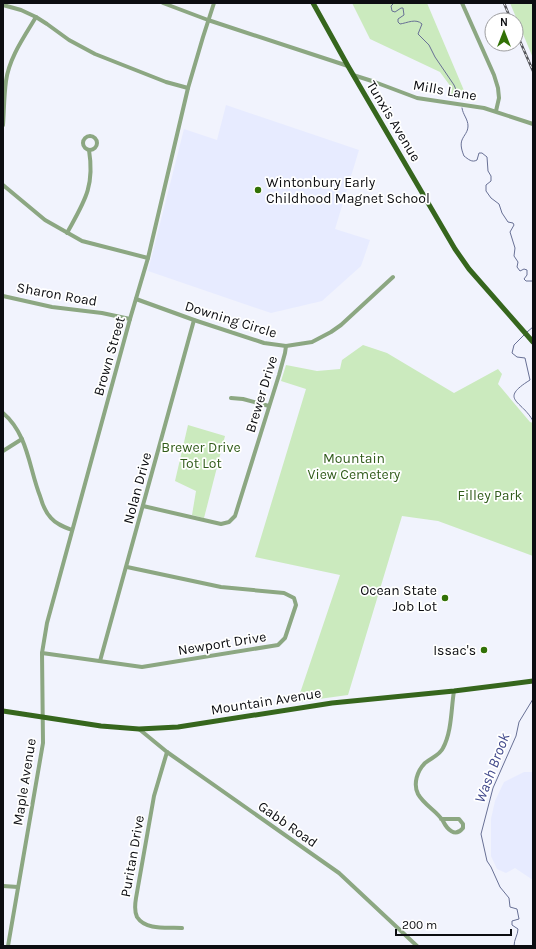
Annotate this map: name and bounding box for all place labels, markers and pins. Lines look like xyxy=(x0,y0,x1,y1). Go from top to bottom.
place label: Wintonbury Early Childhood Magnet School xyxy=(266,174,430,207)
marker: Wintonbury Early Childhood Magnet School xyxy=(253,185,263,195)
place label: Ocean State Job Lot xyxy=(360,582,437,615)
marker: Ocean State Job Lot xyxy=(440,593,450,603)
place label: Issac's xyxy=(433,642,476,659)
marker: Issac's xyxy=(479,645,489,655)

